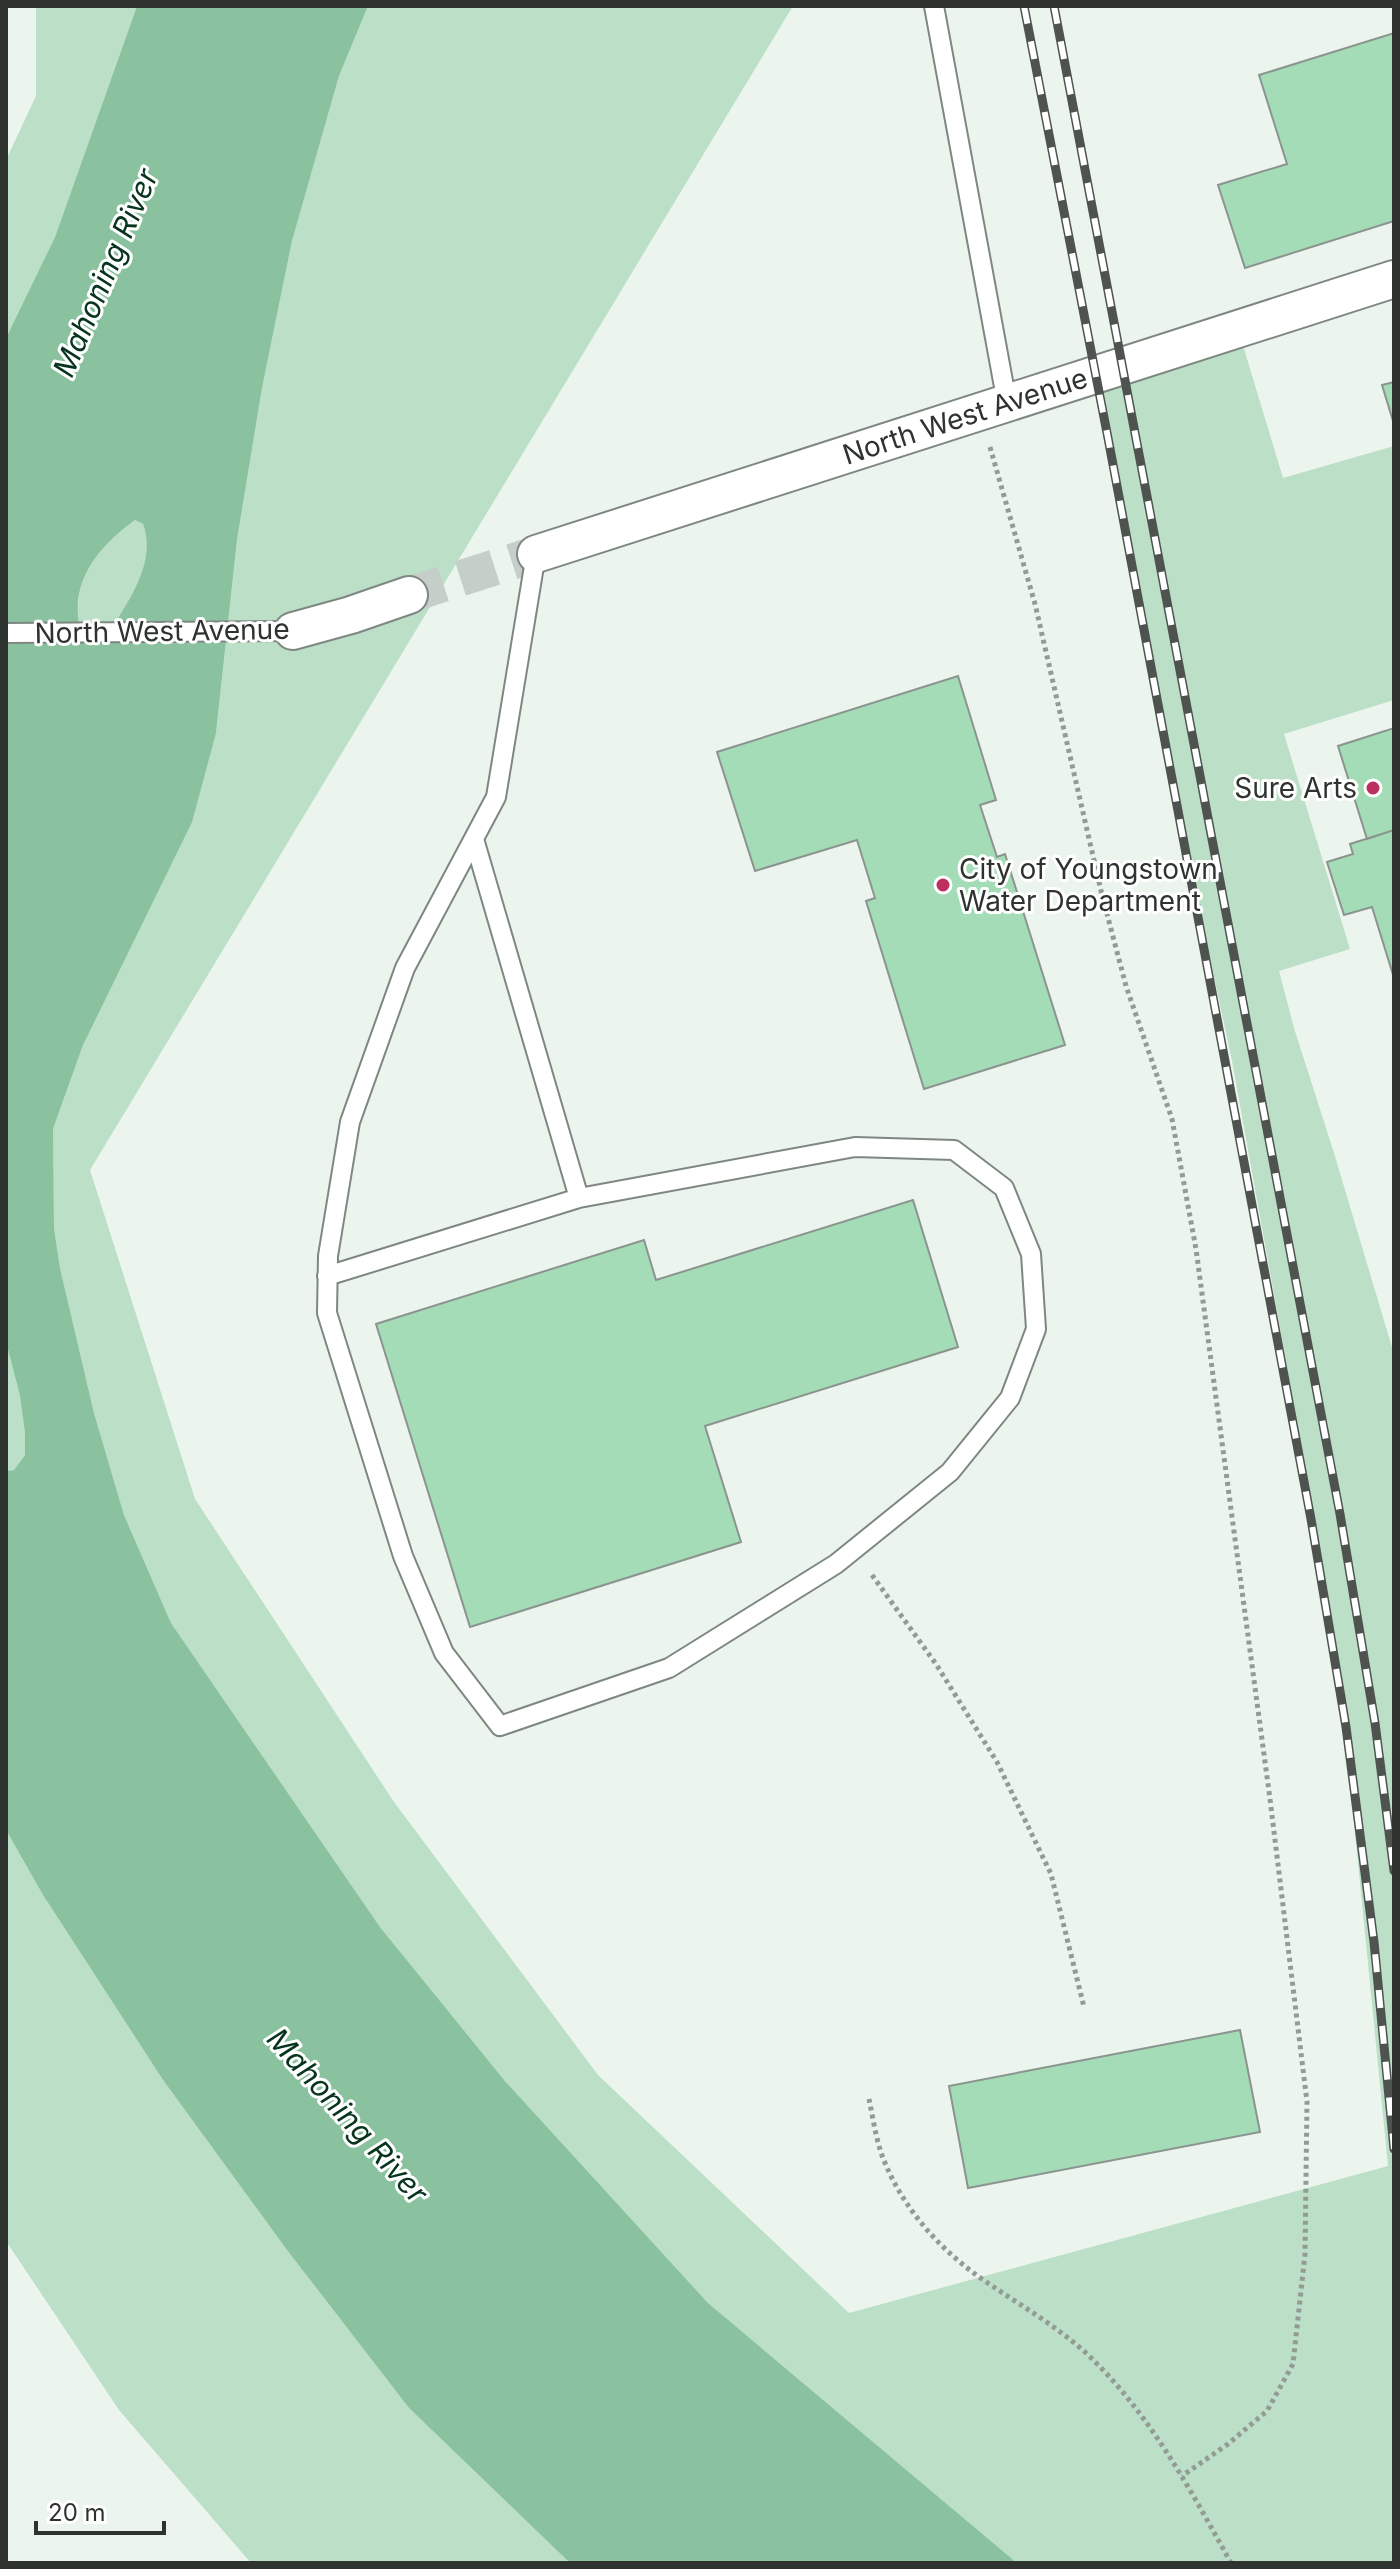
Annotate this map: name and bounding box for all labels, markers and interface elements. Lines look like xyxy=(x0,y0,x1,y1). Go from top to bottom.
water label: Mahoning River xyxy=(45,163,165,382)
street label: North West Avenue xyxy=(838,360,1092,472)
street label: North West Avenue xyxy=(34,612,290,650)
place label: Sure Arts xyxy=(1234,771,1357,805)
marker: Sure Arts xyxy=(1364,779,1382,797)
place label: City of Youngstown Water Department xyxy=(959,852,1218,918)
marker: City of Youngstown Water Department xyxy=(934,876,952,894)
water label: Mahoning River xyxy=(260,2021,436,2210)
scale bar xyxy=(36,2485,164,2535)
text: 20 m xyxy=(48,2498,106,2527)

